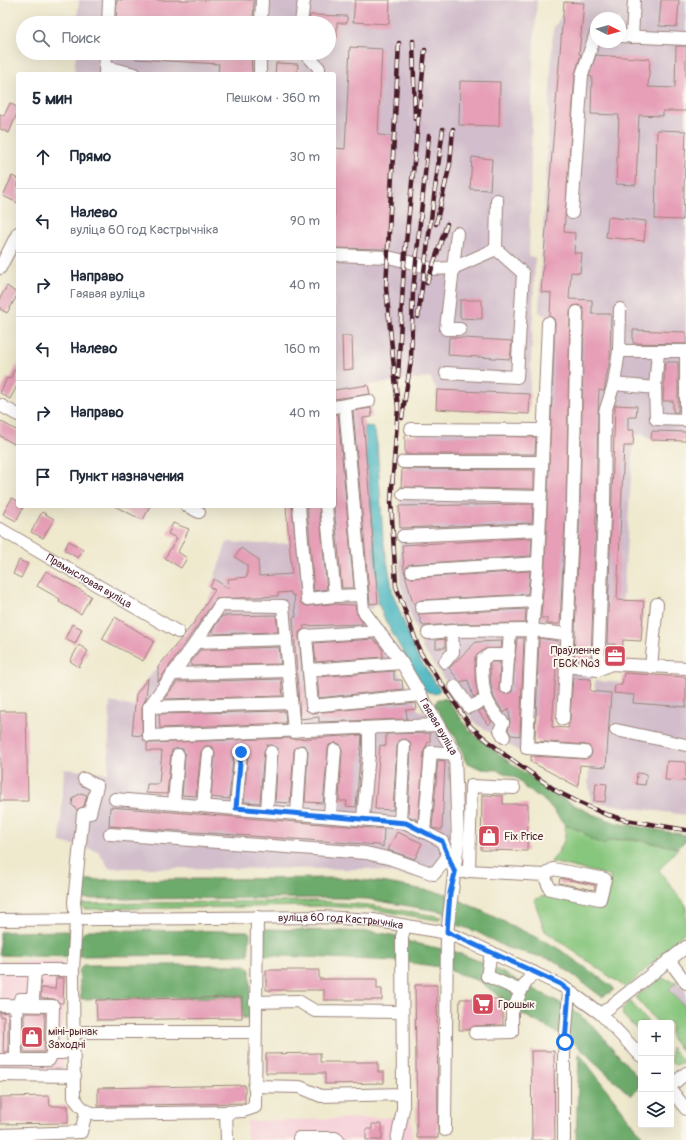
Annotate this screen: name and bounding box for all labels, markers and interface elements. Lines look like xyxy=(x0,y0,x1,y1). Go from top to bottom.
north arrow xyxy=(590,12,626,48)
search box xyxy=(16,16,336,60)
icon: search xyxy=(30,27,52,49)
text: Поиск xyxy=(62,29,101,48)
text: 5 мин xyxy=(32,88,72,109)
text: Пешком · 360 m xyxy=(226,90,320,106)
icon: ahead xyxy=(32,146,54,168)
text: Прямо xyxy=(70,147,111,166)
text: 30 m xyxy=(290,149,320,165)
text: Налево xyxy=(70,203,117,222)
icon: left xyxy=(32,210,54,232)
text: 90 m xyxy=(290,213,320,229)
text: вуліца 60 год Кастрычніка xyxy=(70,222,218,238)
text: Направо xyxy=(70,267,124,286)
icon: right xyxy=(32,274,54,296)
text: 40 m xyxy=(289,277,320,293)
text: Гаявая вуліца xyxy=(70,286,145,302)
icon: left xyxy=(32,338,54,360)
text: Налево xyxy=(70,339,117,358)
text: 160 m xyxy=(284,341,320,357)
icon: right xyxy=(32,402,54,424)
text: Направо xyxy=(70,403,124,422)
text: 40 m xyxy=(289,405,320,421)
icon: arrive xyxy=(32,466,54,488)
text: Пункт назначения xyxy=(70,467,184,486)
street label: Прамысловая вуліца xyxy=(44,551,134,610)
office icon: Праўленне ГБСК №3 xyxy=(602,643,628,669)
place label: Праўленне ГБСК №3 xyxy=(551,644,601,670)
street label: Гаявая вуліца xyxy=(417,696,461,757)
route end xyxy=(232,743,250,761)
shop icon: Fix Price xyxy=(476,823,502,849)
place label: Fix Price xyxy=(504,830,544,843)
street label: вуліца 60 год Кастрычніка xyxy=(278,910,404,932)
supermarket icon: Грошык xyxy=(470,991,496,1017)
place label: Грошык xyxy=(498,998,535,1011)
map controls xyxy=(638,1020,674,1128)
button: + xyxy=(638,1020,674,1056)
shop icon: міні-рынак Заходні xyxy=(19,1024,45,1050)
place label: міні-рынак Заходні xyxy=(48,1025,98,1051)
route start xyxy=(556,1033,574,1051)
button: − xyxy=(638,1056,674,1092)
button: layers xyxy=(638,1092,674,1128)

